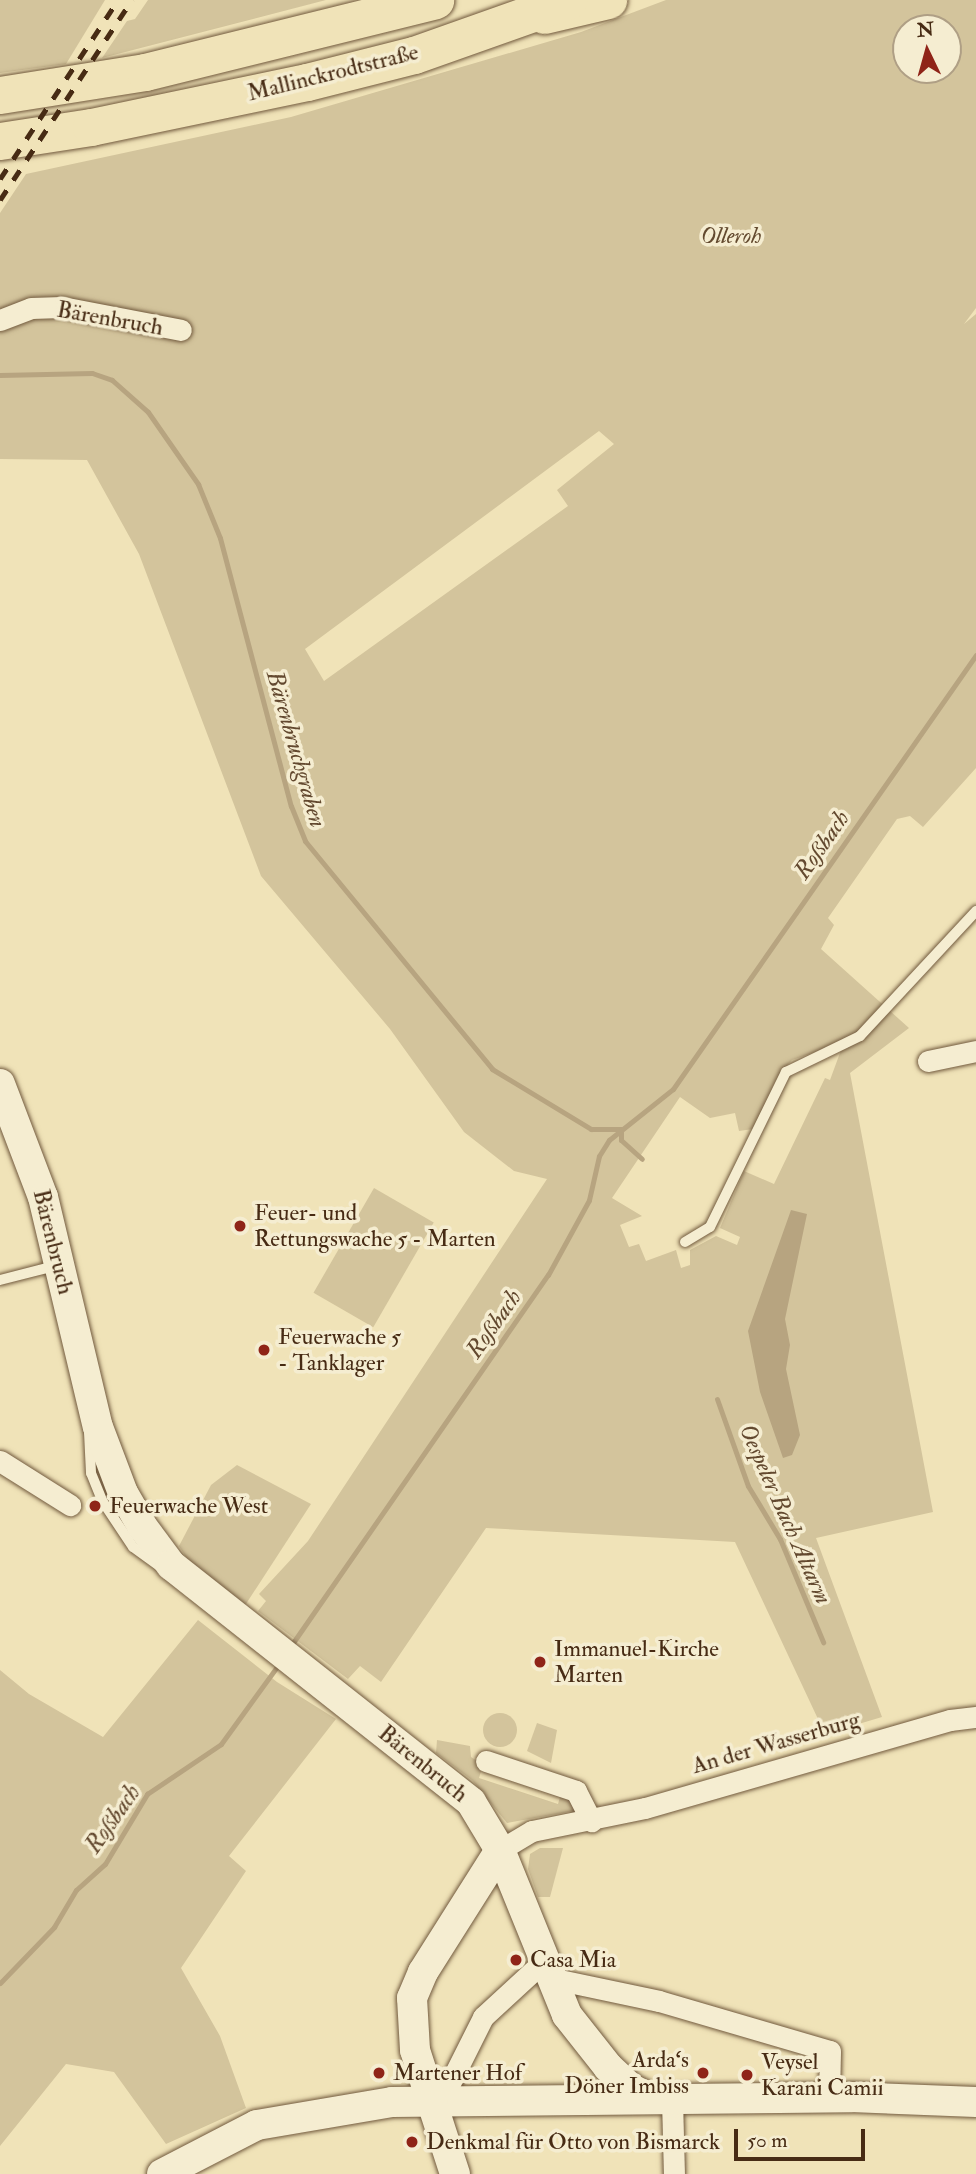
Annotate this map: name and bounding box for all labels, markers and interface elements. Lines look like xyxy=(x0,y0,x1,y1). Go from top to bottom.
north arrow xyxy=(892,14,962,84)
text: N xyxy=(916,17,935,43)
street label: Mallinckrodtstraße xyxy=(245,38,421,108)
park label: Olleroh xyxy=(700,222,762,250)
street label: Bärenbruch xyxy=(55,296,165,342)
water label: Bärenbruchgraben xyxy=(260,667,332,831)
water label: Roßbach xyxy=(788,805,856,885)
street label: Bärenbruch xyxy=(27,1187,79,1297)
place label: Feuer- und Rettungswache 5 - Marten xyxy=(254,1199,496,1253)
marker: Feuer- und Rettungswache 5 - Marten xyxy=(232,1218,248,1234)
water label: Roßbach xyxy=(460,1284,528,1364)
place label: Feuerwache 5 - Tanklager xyxy=(278,1323,401,1377)
marker: Feuerwache 5 - Tanklager xyxy=(256,1342,272,1358)
water label: Oespeler Bach Altarm xyxy=(732,1420,838,1608)
place label: Feuerwache West xyxy=(109,1492,268,1520)
marker: Feuerwache West xyxy=(87,1498,103,1514)
place label: Immanuel-Kirche Marten xyxy=(554,1635,719,1689)
marker: Immanuel-Kirche Marten xyxy=(532,1654,548,1670)
street label: An der Wasserburg xyxy=(689,1706,863,1780)
street label: Bärenbruch xyxy=(373,1719,473,1809)
water label: Roßbach xyxy=(79,1779,147,1859)
place label: Casa Mia xyxy=(530,1946,616,1974)
marker: Casa Mia xyxy=(508,1952,524,1968)
place label: Arda‘s Döner Imbiss xyxy=(564,2046,689,2100)
place label: Veysel Karani Camii xyxy=(761,2048,884,2102)
place label: Martener Hof xyxy=(393,2059,522,2087)
marker: Martener Hof xyxy=(371,2065,387,2081)
marker: Arda‘s Döner Imbiss xyxy=(695,2065,711,2081)
marker: Veysel Karani Camii xyxy=(739,2067,755,2083)
scale bar xyxy=(738,2114,869,2158)
text: 50 m xyxy=(747,2127,788,2154)
place label: Denkmal für Otto von Bismarck xyxy=(426,2128,720,2156)
marker: Denkmal für Otto von Bismarck xyxy=(404,2134,420,2150)

